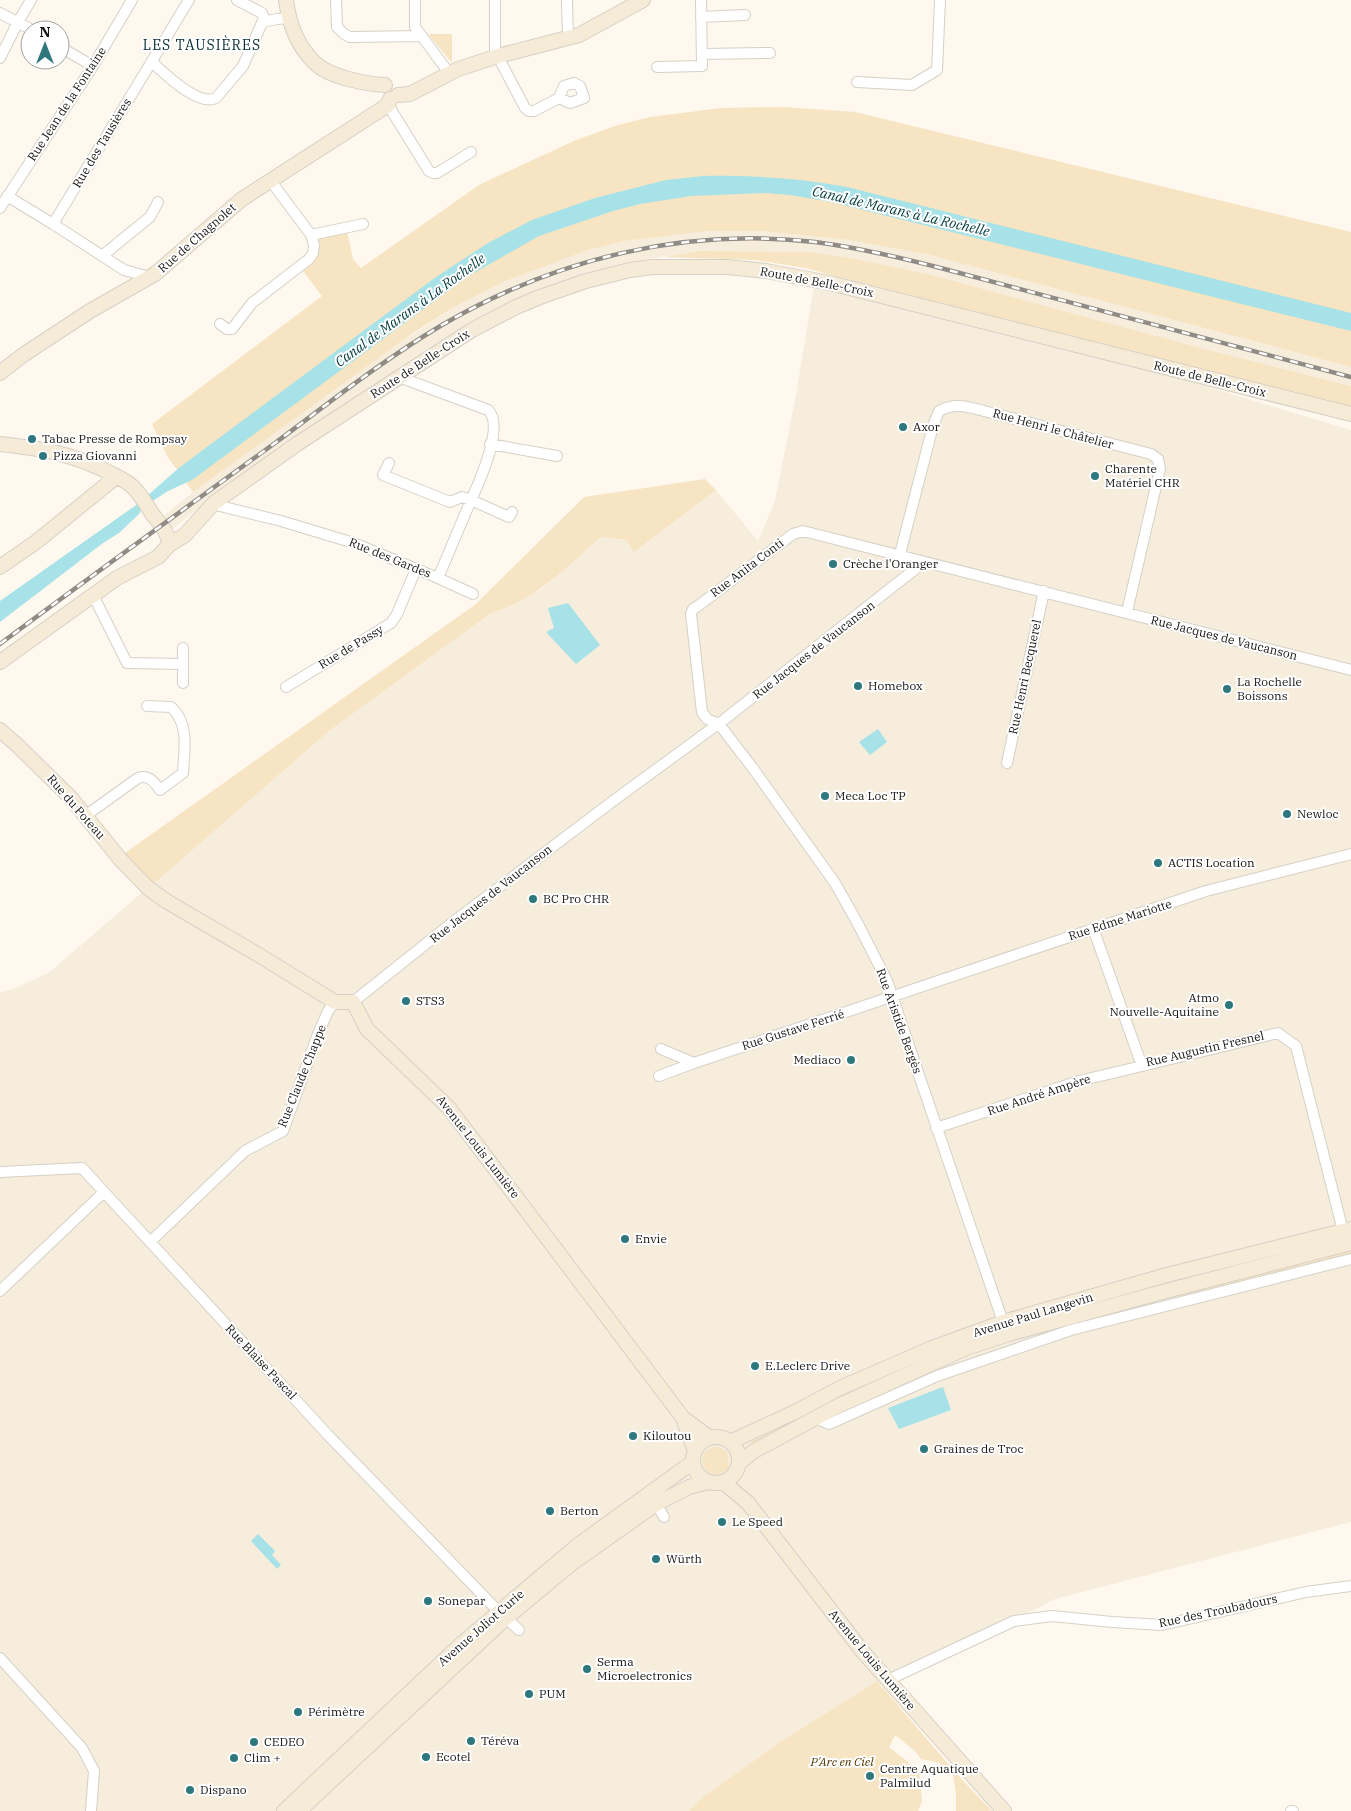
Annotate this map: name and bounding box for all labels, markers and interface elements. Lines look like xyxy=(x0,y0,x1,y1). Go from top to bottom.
north arrow xyxy=(20,20,70,70)
text: N xyxy=(39,23,51,41)
district label: LES TAUSIÈRES xyxy=(143,35,261,54)
street label: Rue Jean de la Fontaine xyxy=(24,44,109,164)
street label: Rue des Tausières xyxy=(69,95,134,190)
water label: Canal de Marans à La Rochelle xyxy=(811,182,992,240)
street label: Rue de Chagnolet xyxy=(155,200,239,275)
water label: Canal de Marans à La Rochelle xyxy=(331,249,489,371)
street label: Route de Belle-Croix xyxy=(759,263,875,300)
street label: Route de Belle-Croix xyxy=(367,326,472,401)
street label: Route de Belle-Croix xyxy=(1152,357,1268,400)
street label: Rue Henri le Châtelier xyxy=(991,405,1116,452)
place label: Axor xyxy=(913,419,941,434)
marker: Axor xyxy=(897,421,909,433)
place label: Tabac Presse de Rompsay xyxy=(42,431,188,446)
marker: Tabac Presse de Rompsay xyxy=(26,433,38,445)
place label: Pizza Giovanni xyxy=(53,448,137,463)
marker: Pizza Giovanni xyxy=(37,450,49,462)
place label: Charente Matériel CHR xyxy=(1105,461,1180,490)
marker: Charente Matériel CHR xyxy=(1089,470,1101,482)
street label: Rue des Gardes xyxy=(347,534,434,581)
street label: Rue Anita Conti xyxy=(707,535,787,600)
place label: Crèche l'Oranger xyxy=(843,556,939,571)
marker: Crèche l'Oranger xyxy=(827,558,839,570)
street label: Rue Jacques de Vaucanson xyxy=(750,597,878,702)
street label: Rue Jacques de Vaucanson xyxy=(1149,612,1299,663)
street label: Rue Henri Becquerel xyxy=(1005,618,1044,736)
street label: Rue de Passy xyxy=(316,621,386,672)
place label: La Rochelle Boissons xyxy=(1237,674,1302,703)
place label: Homebox xyxy=(868,678,923,693)
marker: Homebox xyxy=(852,680,864,692)
marker: La Rochelle Boissons xyxy=(1221,683,1233,695)
street label: Rue du Poteau xyxy=(44,771,109,843)
place label: Meca Loc TP xyxy=(835,788,906,803)
marker: Meca Loc TP xyxy=(819,790,831,802)
place label: Newloc xyxy=(1297,806,1339,821)
marker: Newloc xyxy=(1281,808,1293,820)
street label: Rue Jacques de Vaucanson xyxy=(427,841,555,946)
place label: ACTIS Location xyxy=(1168,855,1255,870)
marker: ACTIS Location xyxy=(1152,857,1164,869)
place label: BC Pro CHR xyxy=(543,891,609,906)
marker: BC Pro CHR xyxy=(527,893,539,905)
street label: Rue Edme Mariotte xyxy=(1066,896,1173,943)
street label: Rue Aristide Bergès xyxy=(873,966,926,1076)
place label: Atmo Nouvelle-Aquitaine xyxy=(1109,990,1219,1019)
place label: STS3 xyxy=(416,993,445,1008)
marker: STS3 xyxy=(400,995,412,1007)
marker: Atmo Nouvelle-Aquitaine xyxy=(1223,999,1235,1011)
street label: Rue Gustave Ferrié xyxy=(740,1006,846,1053)
street label: Rue Claude Chappe xyxy=(274,1022,329,1129)
street label: Rue Augustin Fresnel xyxy=(1144,1028,1266,1069)
place label: Mediaco xyxy=(794,1052,841,1067)
marker: Mediaco xyxy=(845,1054,857,1066)
street label: Rue André Ampère xyxy=(985,1071,1092,1118)
street label: Avenue Louis Lumière xyxy=(434,1092,523,1201)
place label: Envie xyxy=(635,1231,667,1246)
marker: Envie xyxy=(619,1233,631,1245)
street label: Avenue Paul Langevin xyxy=(971,1289,1095,1340)
street label: Rue Blaise Pascal xyxy=(223,1321,300,1403)
place label: E.Leclerc Drive xyxy=(765,1358,850,1373)
marker: E.Leclerc Drive xyxy=(749,1360,761,1372)
place label: Kiloutou xyxy=(643,1428,692,1443)
marker: Kiloutou xyxy=(627,1430,639,1442)
place label: Graines de Troc xyxy=(934,1441,1024,1456)
marker: Graines de Troc xyxy=(918,1443,930,1455)
place label: Berton xyxy=(560,1503,599,1518)
marker: Berton xyxy=(544,1505,556,1517)
place label: Le Speed xyxy=(732,1514,783,1529)
marker: Le Speed xyxy=(716,1516,728,1528)
place label: Würth xyxy=(666,1551,703,1566)
marker: Würth xyxy=(650,1553,662,1565)
street label: Avenue Joliot Curie xyxy=(435,1586,527,1669)
street label: Rue des Troubadours xyxy=(1157,1591,1279,1630)
place label: Sonepar xyxy=(438,1593,486,1608)
marker: Sonepar xyxy=(422,1595,434,1607)
street label: Avenue Louis Lumière xyxy=(826,1606,919,1713)
place label: Serma Microelectronics xyxy=(597,1654,692,1683)
marker: Serma Microelectronics xyxy=(581,1663,593,1675)
place label: PUM xyxy=(539,1686,566,1701)
marker: PUM xyxy=(523,1688,535,1700)
place label: Périmètre xyxy=(308,1704,365,1719)
marker: Périmètre xyxy=(292,1706,304,1718)
place label: Téréva xyxy=(481,1733,520,1748)
place label: CEDEO xyxy=(264,1734,304,1749)
marker: Téréva xyxy=(465,1735,477,1747)
marker: CEDEO xyxy=(248,1736,260,1748)
place label: Ecotel xyxy=(436,1749,471,1764)
place label: Clim + xyxy=(244,1750,281,1765)
marker: Ecotel xyxy=(420,1751,432,1763)
marker: Clim + xyxy=(228,1752,240,1764)
park label: P'Arc en Ciel xyxy=(809,1754,874,1769)
place label: Centre Aquatique Palmilud xyxy=(880,1761,979,1790)
marker: Centre Aquatique Palmilud xyxy=(864,1770,876,1782)
place label: Dispano xyxy=(200,1782,247,1797)
marker: Dispano xyxy=(184,1784,196,1796)

